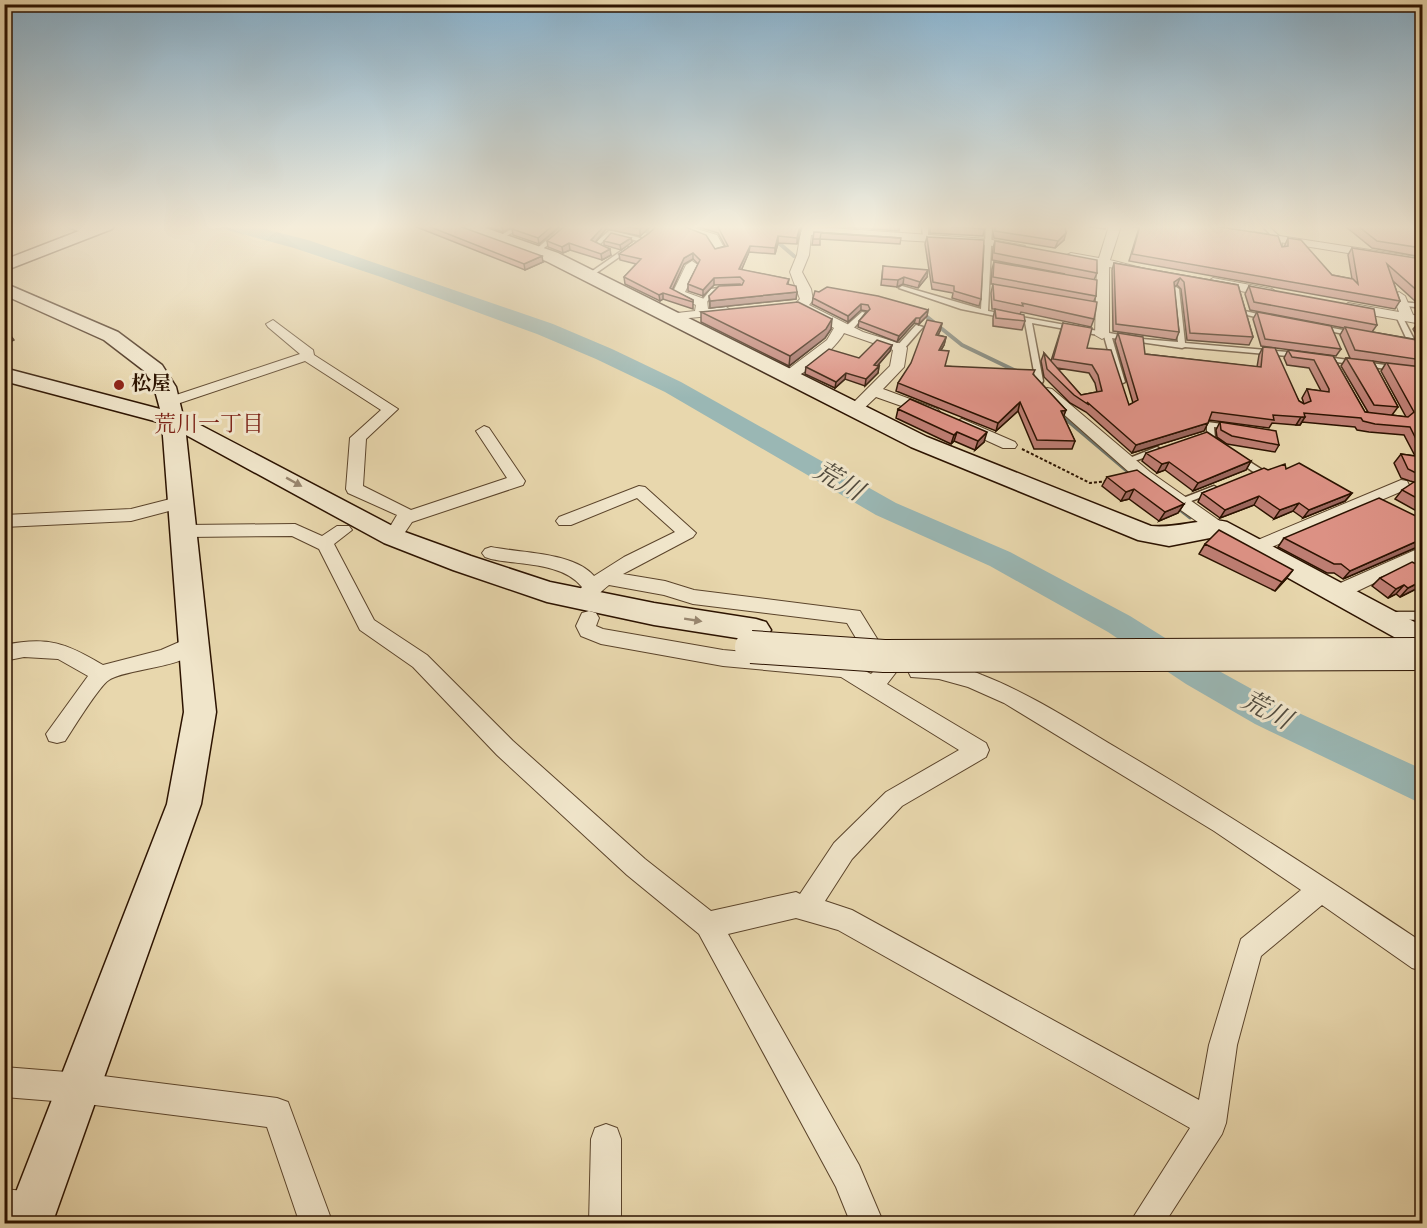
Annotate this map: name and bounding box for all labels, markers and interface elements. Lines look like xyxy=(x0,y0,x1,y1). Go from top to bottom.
place label: 松屋 xyxy=(131,371,171,399)
marker: 松屋 xyxy=(112,378,126,392)
district label: 荒川一丁目 xyxy=(154,410,264,441)
water label: 荒川 xyxy=(806,453,872,512)
one-way arrow xyxy=(286,477,303,487)
one-way arrow xyxy=(684,616,703,625)
water label: 荒川 xyxy=(1235,683,1300,741)

